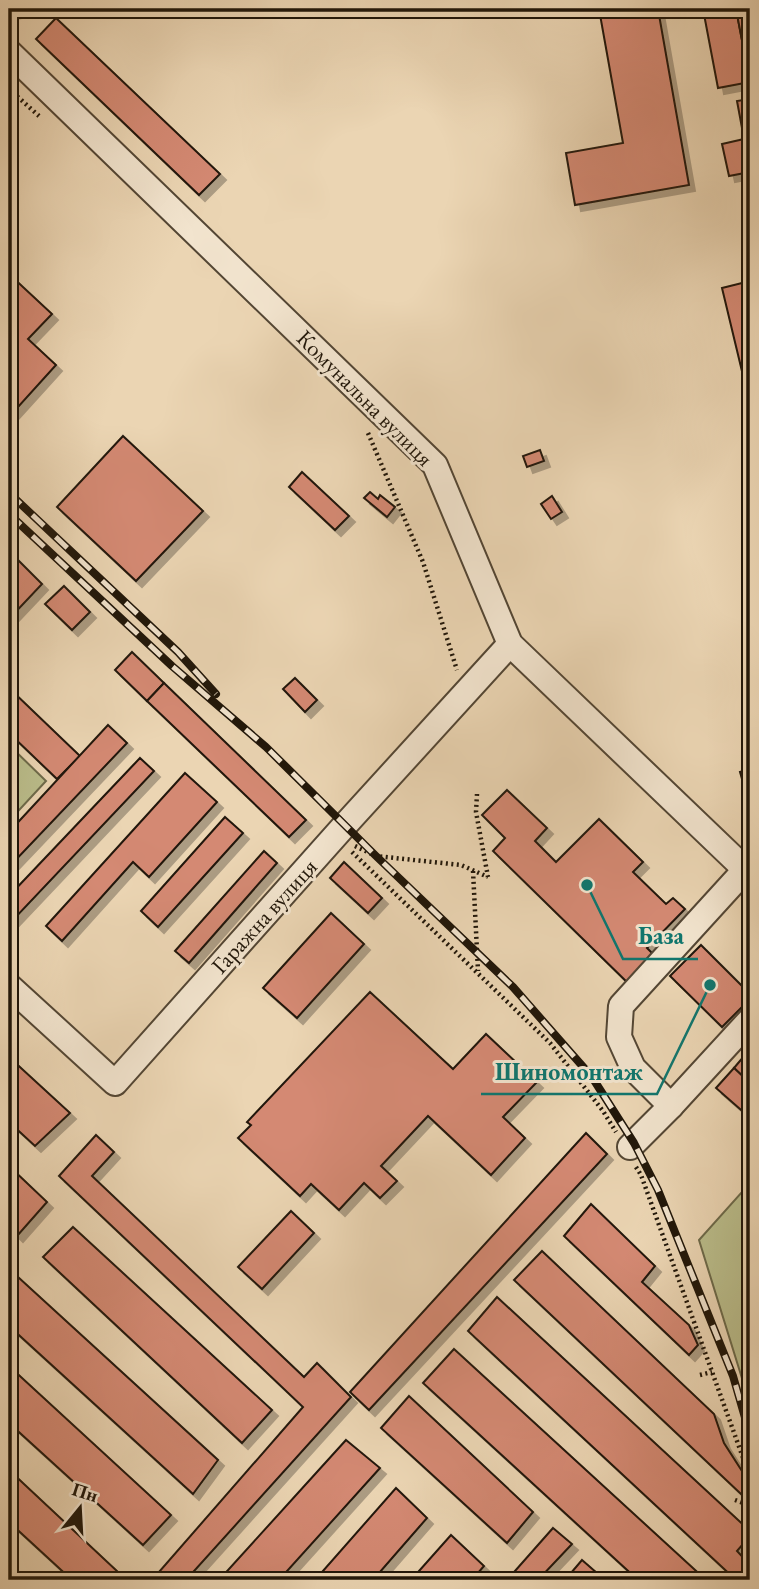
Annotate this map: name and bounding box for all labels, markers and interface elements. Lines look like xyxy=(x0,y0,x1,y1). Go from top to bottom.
street label: Комунальна вулиця xyxy=(290,323,440,473)
street label: Гаражна вулиця xyxy=(204,852,324,980)
callout: База xyxy=(623,914,698,959)
text: База xyxy=(638,920,685,951)
callout: Шиномонтаж xyxy=(481,1049,657,1094)
text: Шиномонтаж xyxy=(495,1056,644,1087)
north arrow xyxy=(46,1474,116,1544)
text: Пн xyxy=(69,1476,101,1508)

